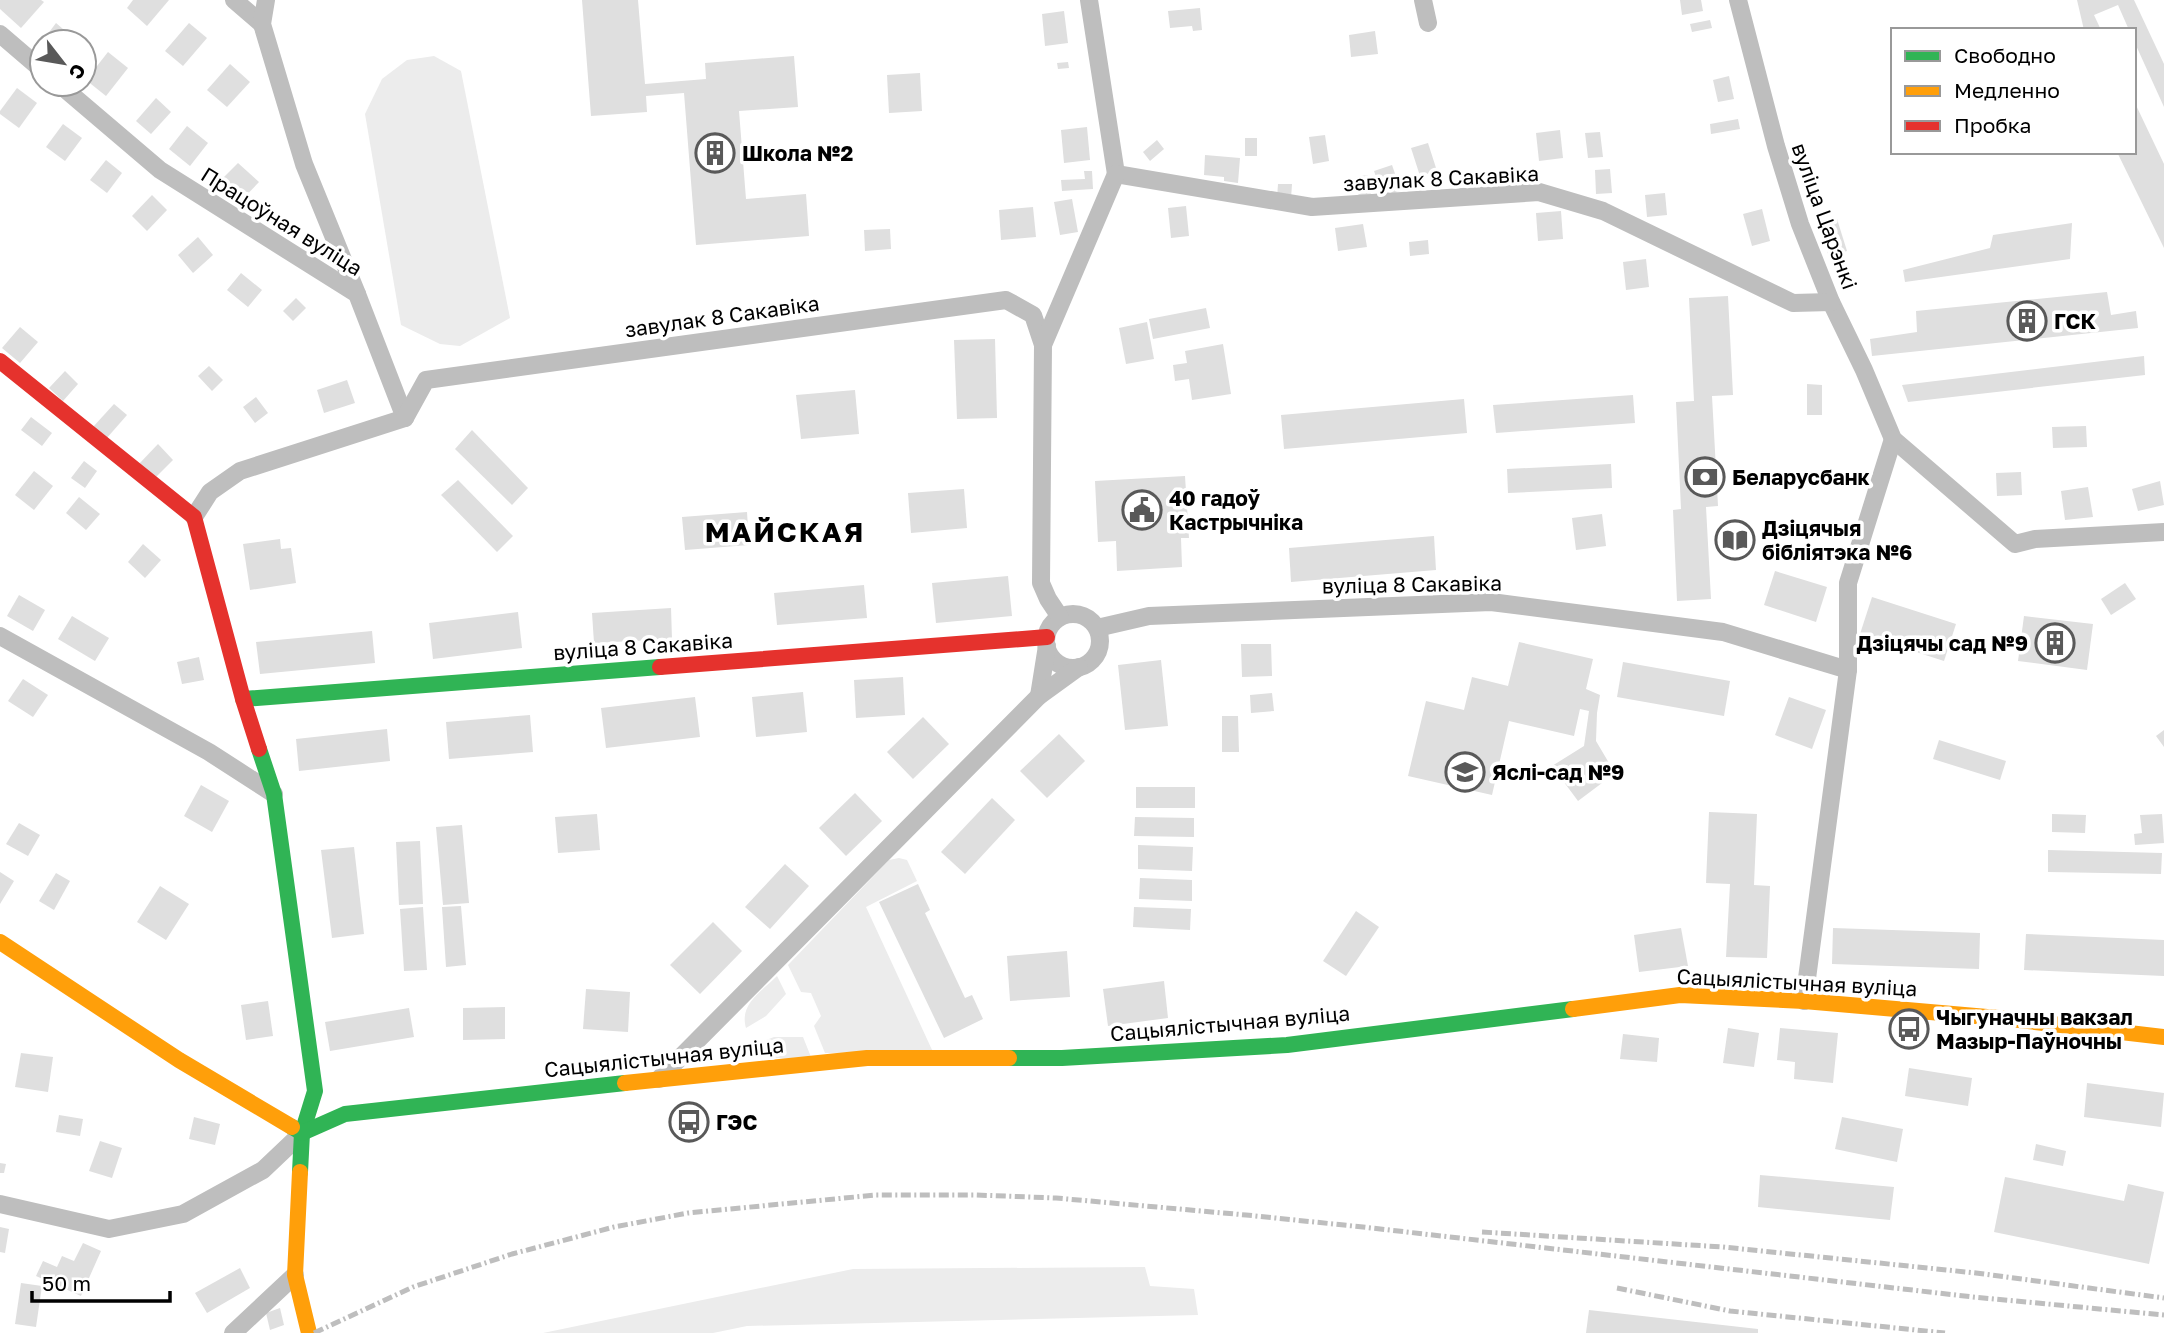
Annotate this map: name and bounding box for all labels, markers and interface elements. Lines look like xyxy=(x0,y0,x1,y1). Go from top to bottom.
north arrow xyxy=(28,28,98,98)
legend xyxy=(1891,28,2136,154)
text: Свободно xyxy=(1954,42,2056,68)
text: С xyxy=(65,60,91,84)
text: Медленно xyxy=(1954,77,2060,103)
text: Пробка xyxy=(1954,112,2032,138)
building icon: Школа №2 xyxy=(694,132,736,174)
street label: вуліца Царэнкі xyxy=(1786,139,1864,293)
place label: Школа №2 xyxy=(742,140,853,166)
street label: завулак 8 Сакавіка xyxy=(1342,160,1540,196)
street label: Працоўная вуліца xyxy=(197,161,367,281)
street label: завулак 8 Сакавіка xyxy=(623,289,821,343)
building icon: ГСК xyxy=(2006,300,2048,342)
place label: ГСК xyxy=(2054,308,2096,334)
bank icon: Беларусбанк xyxy=(1684,456,1726,498)
place label: Беларусбанк xyxy=(1732,464,1870,490)
place label: 40 гадоў Кастрычніка xyxy=(1169,485,1303,535)
public building icon: 40 гадоў Кастрычніка xyxy=(1121,489,1163,531)
district label: МАЙСКАЯ xyxy=(705,515,865,548)
place label: Дзіцячыя бібліятэка №6 xyxy=(1762,515,1912,565)
library icon: Дзіцячыя бібліятэка №6 xyxy=(1714,519,1756,561)
street label: вуліца 8 Сакавіка xyxy=(1322,569,1502,599)
building icon: Дзіцячы сад №9 xyxy=(2034,622,2076,664)
street label: вуліца 8 Сакавіка xyxy=(552,627,734,665)
place label: Дзіцячы сад №9 xyxy=(1856,630,2028,656)
school or university icon: Яслі-сад №9 xyxy=(1444,751,1486,793)
place label: Яслі-сад №9 xyxy=(1492,759,1624,785)
street label: Сацыялістычная вуліца xyxy=(1676,963,1918,1001)
street label: Сацыялістычная вуліца xyxy=(1109,1000,1351,1046)
place label: Чыгуначны вакзал Мазыр-Паўночны xyxy=(1936,1004,2133,1054)
bus stop icon: Чыгуначны вакзал Мазыр-Паўночны xyxy=(1888,1008,1930,1050)
street label: Сацыялістычная вуліца xyxy=(543,1031,785,1083)
bus stop icon: ГЭС xyxy=(668,1101,710,1143)
place label: ГЭС xyxy=(716,1109,757,1135)
scale bar xyxy=(32,1260,170,1304)
text: 50 m xyxy=(42,1270,91,1296)

